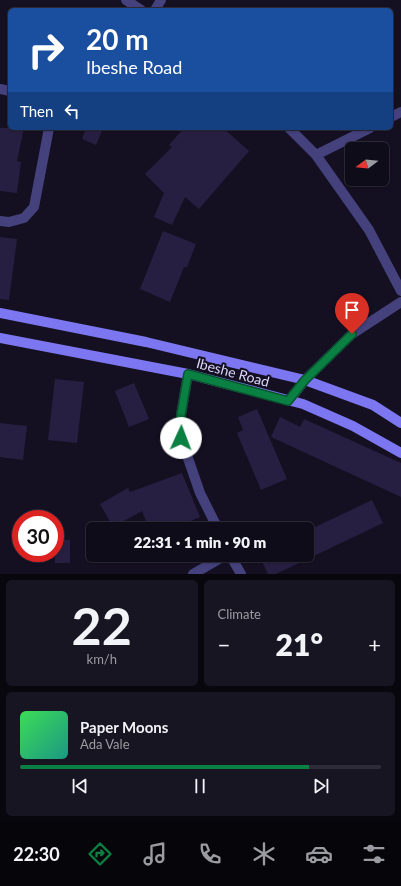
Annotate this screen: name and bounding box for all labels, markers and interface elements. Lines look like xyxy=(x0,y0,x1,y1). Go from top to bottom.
text: 20 m xyxy=(86,22,149,56)
icon: right xyxy=(20,24,72,76)
text: Ibeshe Road xyxy=(86,56,182,78)
icon: left xyxy=(61,100,83,122)
text: Then xyxy=(20,102,53,120)
north arrow xyxy=(345,142,389,186)
map controls xyxy=(345,142,389,186)
pin xyxy=(335,293,369,334)
icon: arrive xyxy=(341,299,363,321)
street label: Ibeshe Road xyxy=(195,354,271,390)
position arrow xyxy=(160,417,202,459)
speed limit sign: 30 xyxy=(12,510,64,562)
text: 22:31 · 1 min · 90 m xyxy=(134,533,266,551)
text: 22 xyxy=(72,594,132,656)
text: Climate xyxy=(218,606,261,622)
text: 21° xyxy=(276,626,323,662)
text: − xyxy=(218,631,230,658)
text: + xyxy=(368,631,381,658)
text: km/h xyxy=(87,651,117,667)
text: Paper Moons xyxy=(80,718,168,736)
text: Ada Vale xyxy=(80,736,130,752)
icon: previous xyxy=(69,775,91,797)
icon: pause xyxy=(189,775,211,797)
icon: next xyxy=(310,775,332,797)
icon: directions xyxy=(86,840,114,868)
icon: music xyxy=(141,840,169,868)
icon: phone xyxy=(196,840,224,868)
icon: climate xyxy=(250,840,278,868)
icon: car xyxy=(305,840,333,868)
icon: filters xyxy=(360,840,388,868)
text: 22:30 xyxy=(13,843,60,865)

